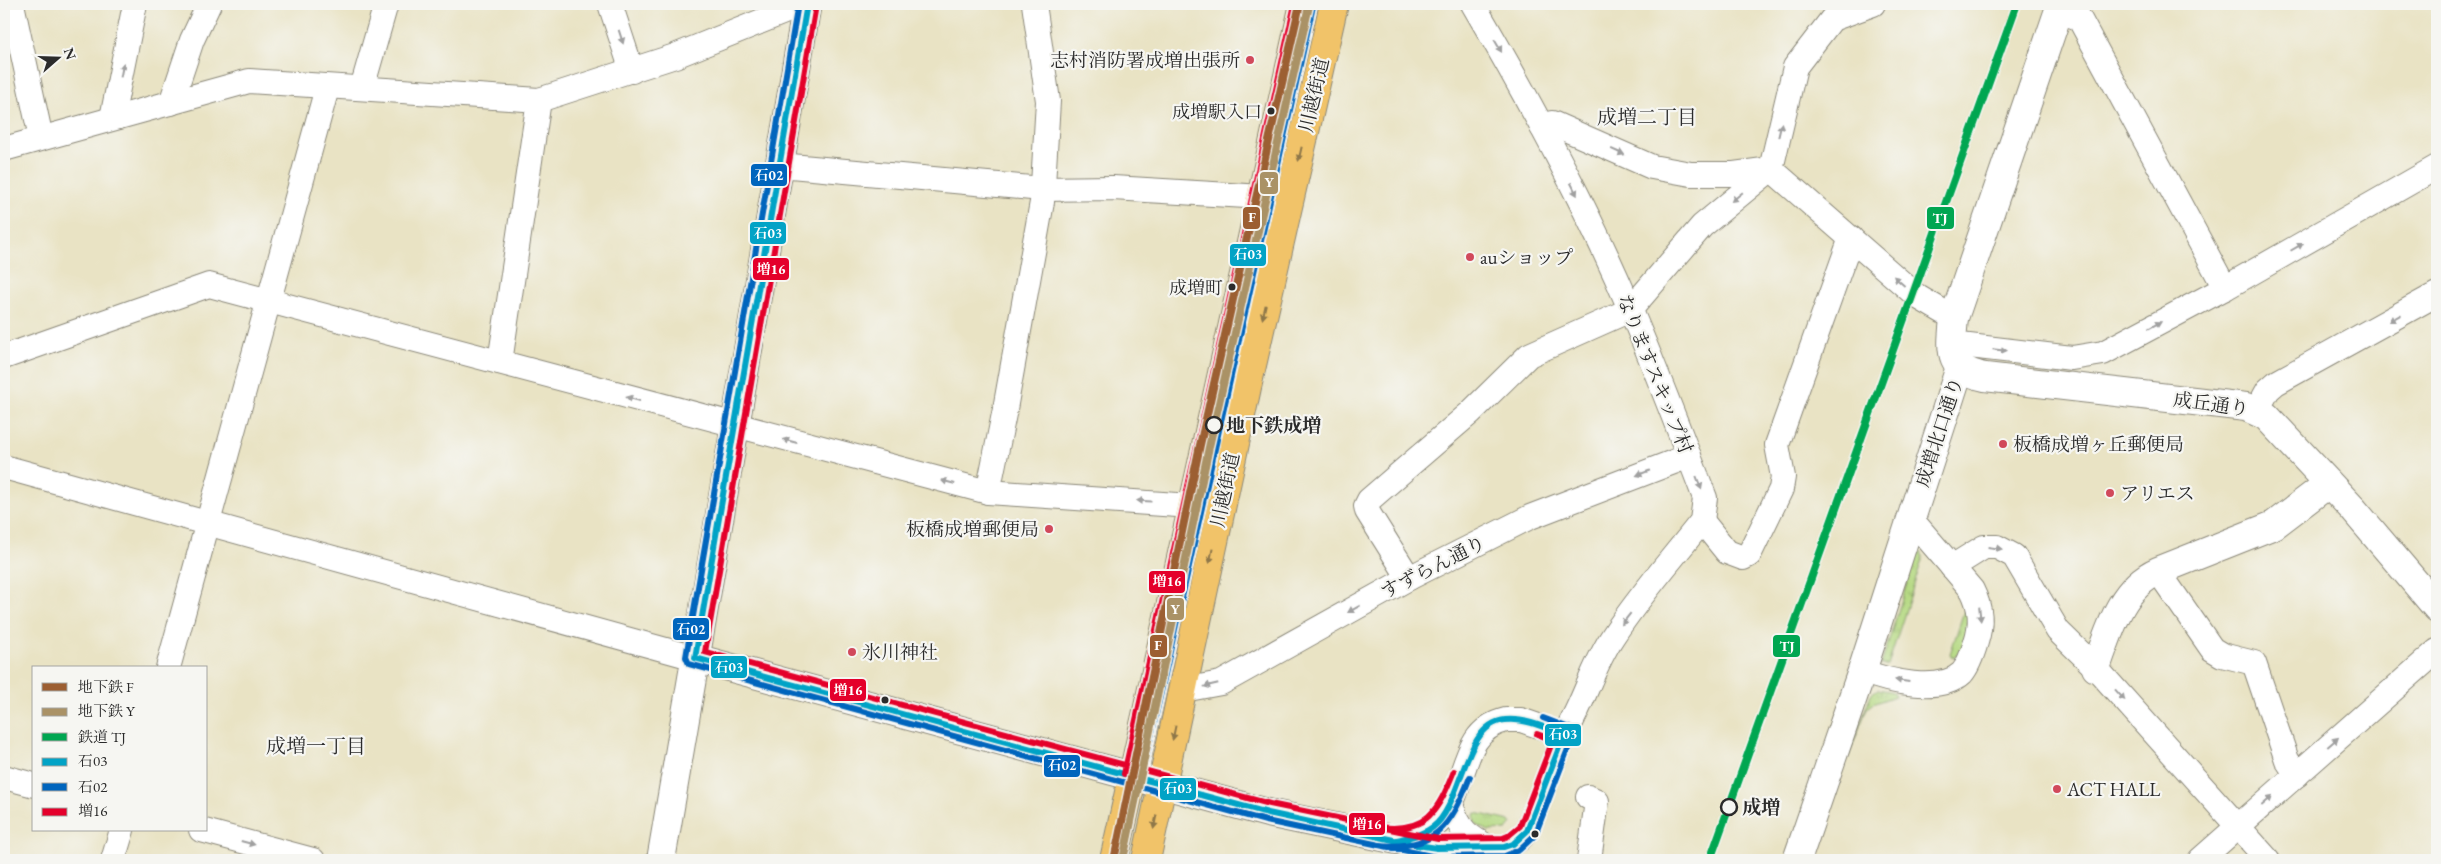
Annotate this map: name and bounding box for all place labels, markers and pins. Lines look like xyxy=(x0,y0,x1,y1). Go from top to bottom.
place label: 志村消防署成増出張所 xyxy=(1050,48,1240,73)
marker: 志村消防署成増出張所 xyxy=(1244,54,1256,66)
place label: 成増駅入口 xyxy=(1172,100,1262,123)
marker: 成増駅入口 xyxy=(1266,106,1276,116)
place label: auショップ xyxy=(1480,245,1573,270)
marker: auショップ xyxy=(1464,251,1476,263)
place label: 成増町 xyxy=(1169,276,1223,299)
marker: 成増町 xyxy=(1227,282,1237,292)
place label: 地下鉄成増 xyxy=(1226,413,1321,438)
marker: 地下鉄成増 xyxy=(1205,416,1223,434)
place label: 板橋成増ヶ丘郵便局 xyxy=(2013,432,2184,457)
marker: 板橋成増ヶ丘郵便局 xyxy=(1997,438,2009,450)
place label: アリエス xyxy=(2120,481,2195,506)
marker: アリエス xyxy=(2104,487,2116,499)
place label: 板橋成増郵便局 xyxy=(906,517,1039,542)
marker: 板橋成増郵便局 xyxy=(1043,523,1055,535)
place label: 氷川神社 xyxy=(862,640,938,665)
marker: 氷川神社 xyxy=(846,646,858,658)
unlabelled marker xyxy=(880,695,890,705)
place label: ACT HALL xyxy=(2066,777,2160,802)
marker: ACT HALL xyxy=(2051,783,2063,795)
place label: 成増 xyxy=(1742,795,1780,820)
marker: 成増 xyxy=(1720,798,1738,816)
unlabelled marker xyxy=(1530,829,1540,839)

